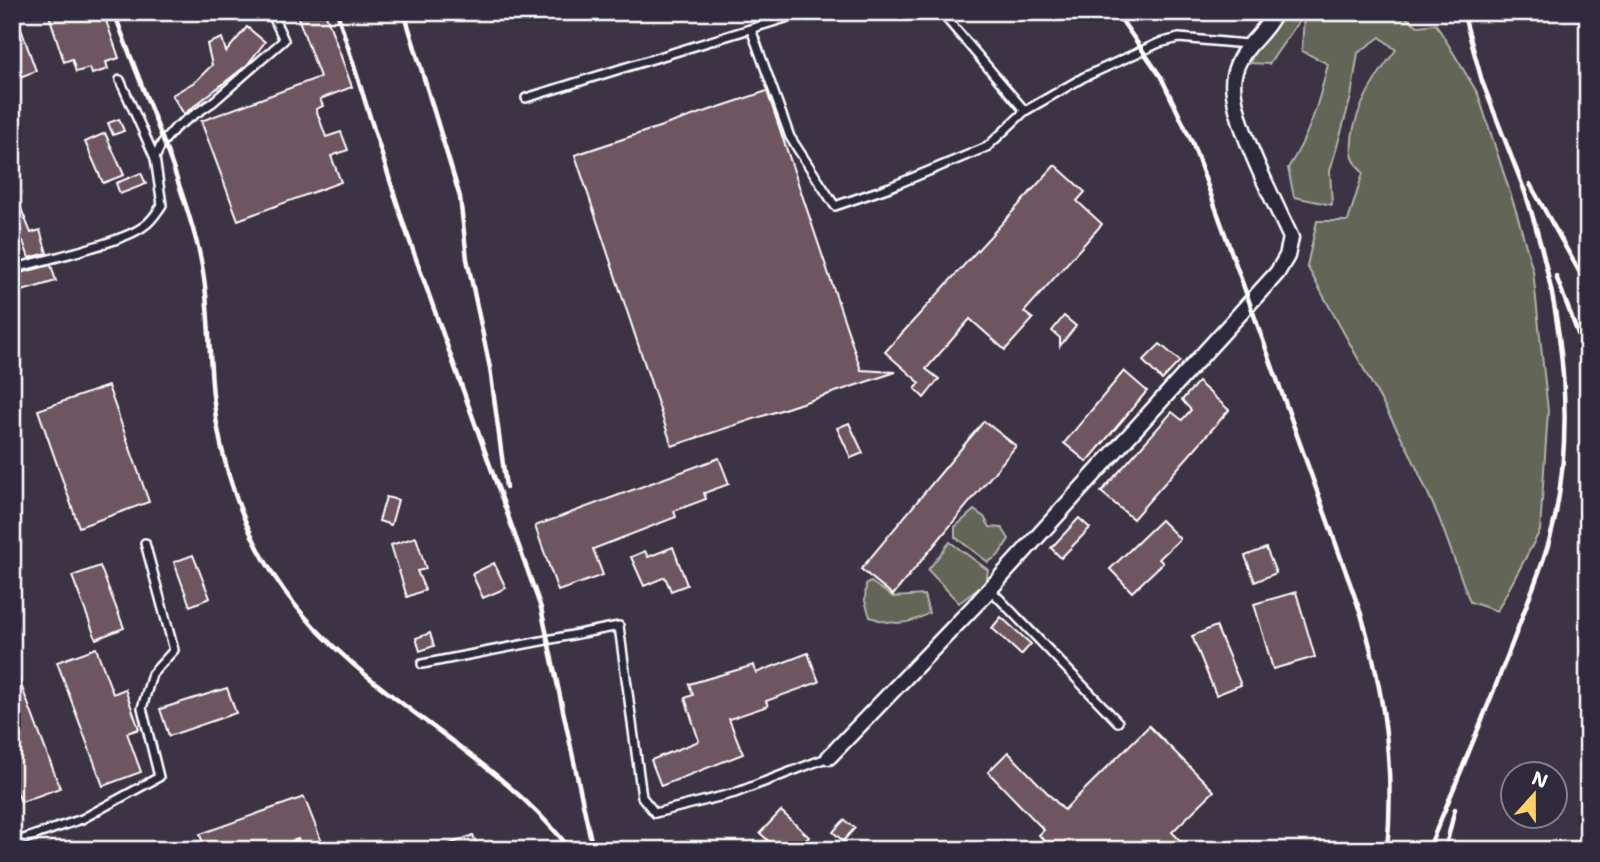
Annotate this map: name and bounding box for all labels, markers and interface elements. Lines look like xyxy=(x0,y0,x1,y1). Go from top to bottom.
north arrow xyxy=(1498,760,1568,830)
text: N xyxy=(1528,765,1551,794)

